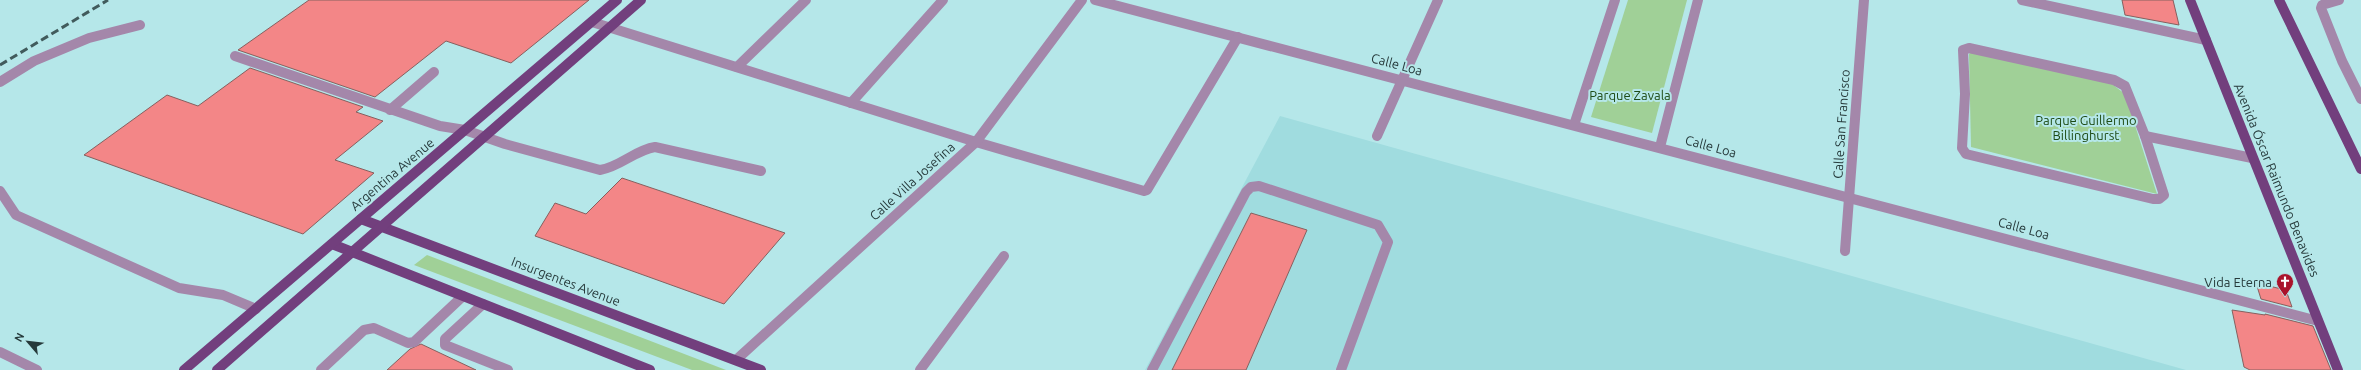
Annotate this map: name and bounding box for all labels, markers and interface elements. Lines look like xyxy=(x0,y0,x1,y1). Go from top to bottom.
street label: Calle Loa xyxy=(1370,50,1424,78)
street label: Calle San Francisco xyxy=(1830,69,1852,179)
street label: Avenida Óscar Raimundo Benavides xyxy=(2232,81,2322,279)
park label: Parque Zavala xyxy=(1589,88,1671,102)
park label: Parque Guillermo Billinghurst xyxy=(2035,113,2137,142)
street label: Calle Loa xyxy=(1684,132,1738,160)
street label: Argentina Avenue xyxy=(347,135,437,213)
street label: Calle Villa Josefina xyxy=(867,139,957,223)
street label: Calle Loa xyxy=(1997,214,2051,242)
street label: Insurgentes Avenue xyxy=(510,254,622,308)
church icon: Vida Eterna xyxy=(2275,272,2295,297)
place label: Vida Eterna xyxy=(2204,275,2272,289)
north arrow xyxy=(8,322,48,362)
text: N xyxy=(12,331,26,344)

